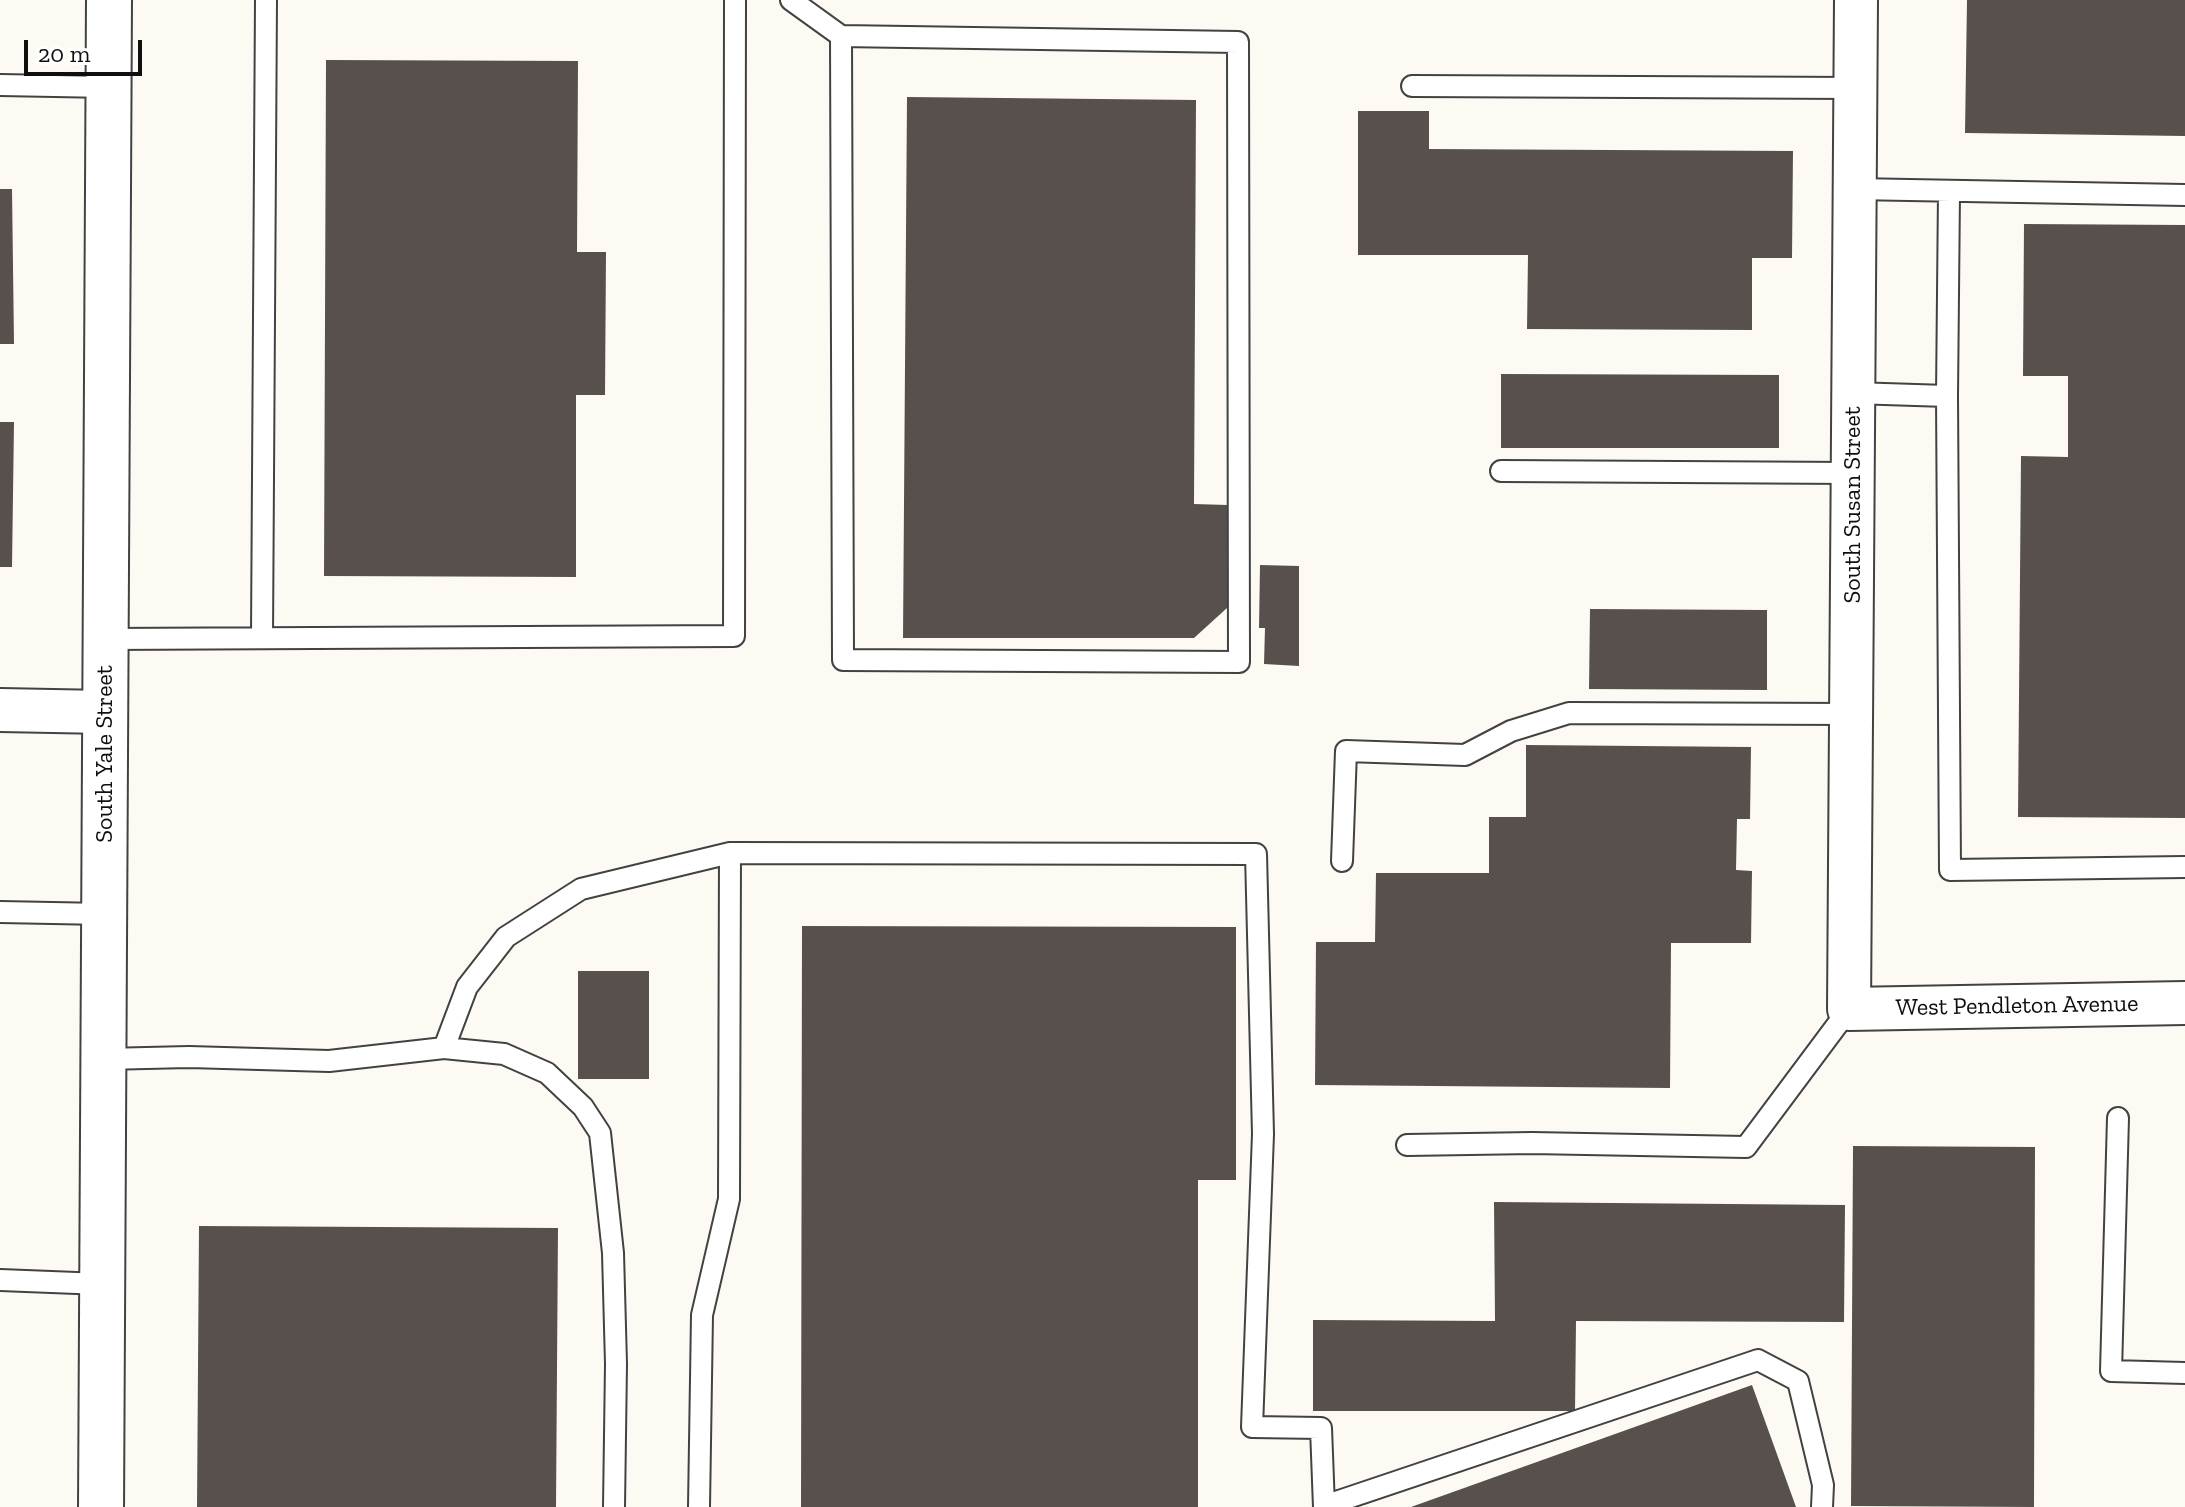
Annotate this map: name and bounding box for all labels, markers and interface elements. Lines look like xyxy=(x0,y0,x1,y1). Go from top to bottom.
scale bar xyxy=(28,24,146,74)
text: 20 m xyxy=(38,39,90,68)
street label: South Susan Street xyxy=(1839,406,1867,604)
street label: South Yale Street xyxy=(91,665,119,843)
street label: West Pendleton Avenue xyxy=(1895,989,2139,1023)

